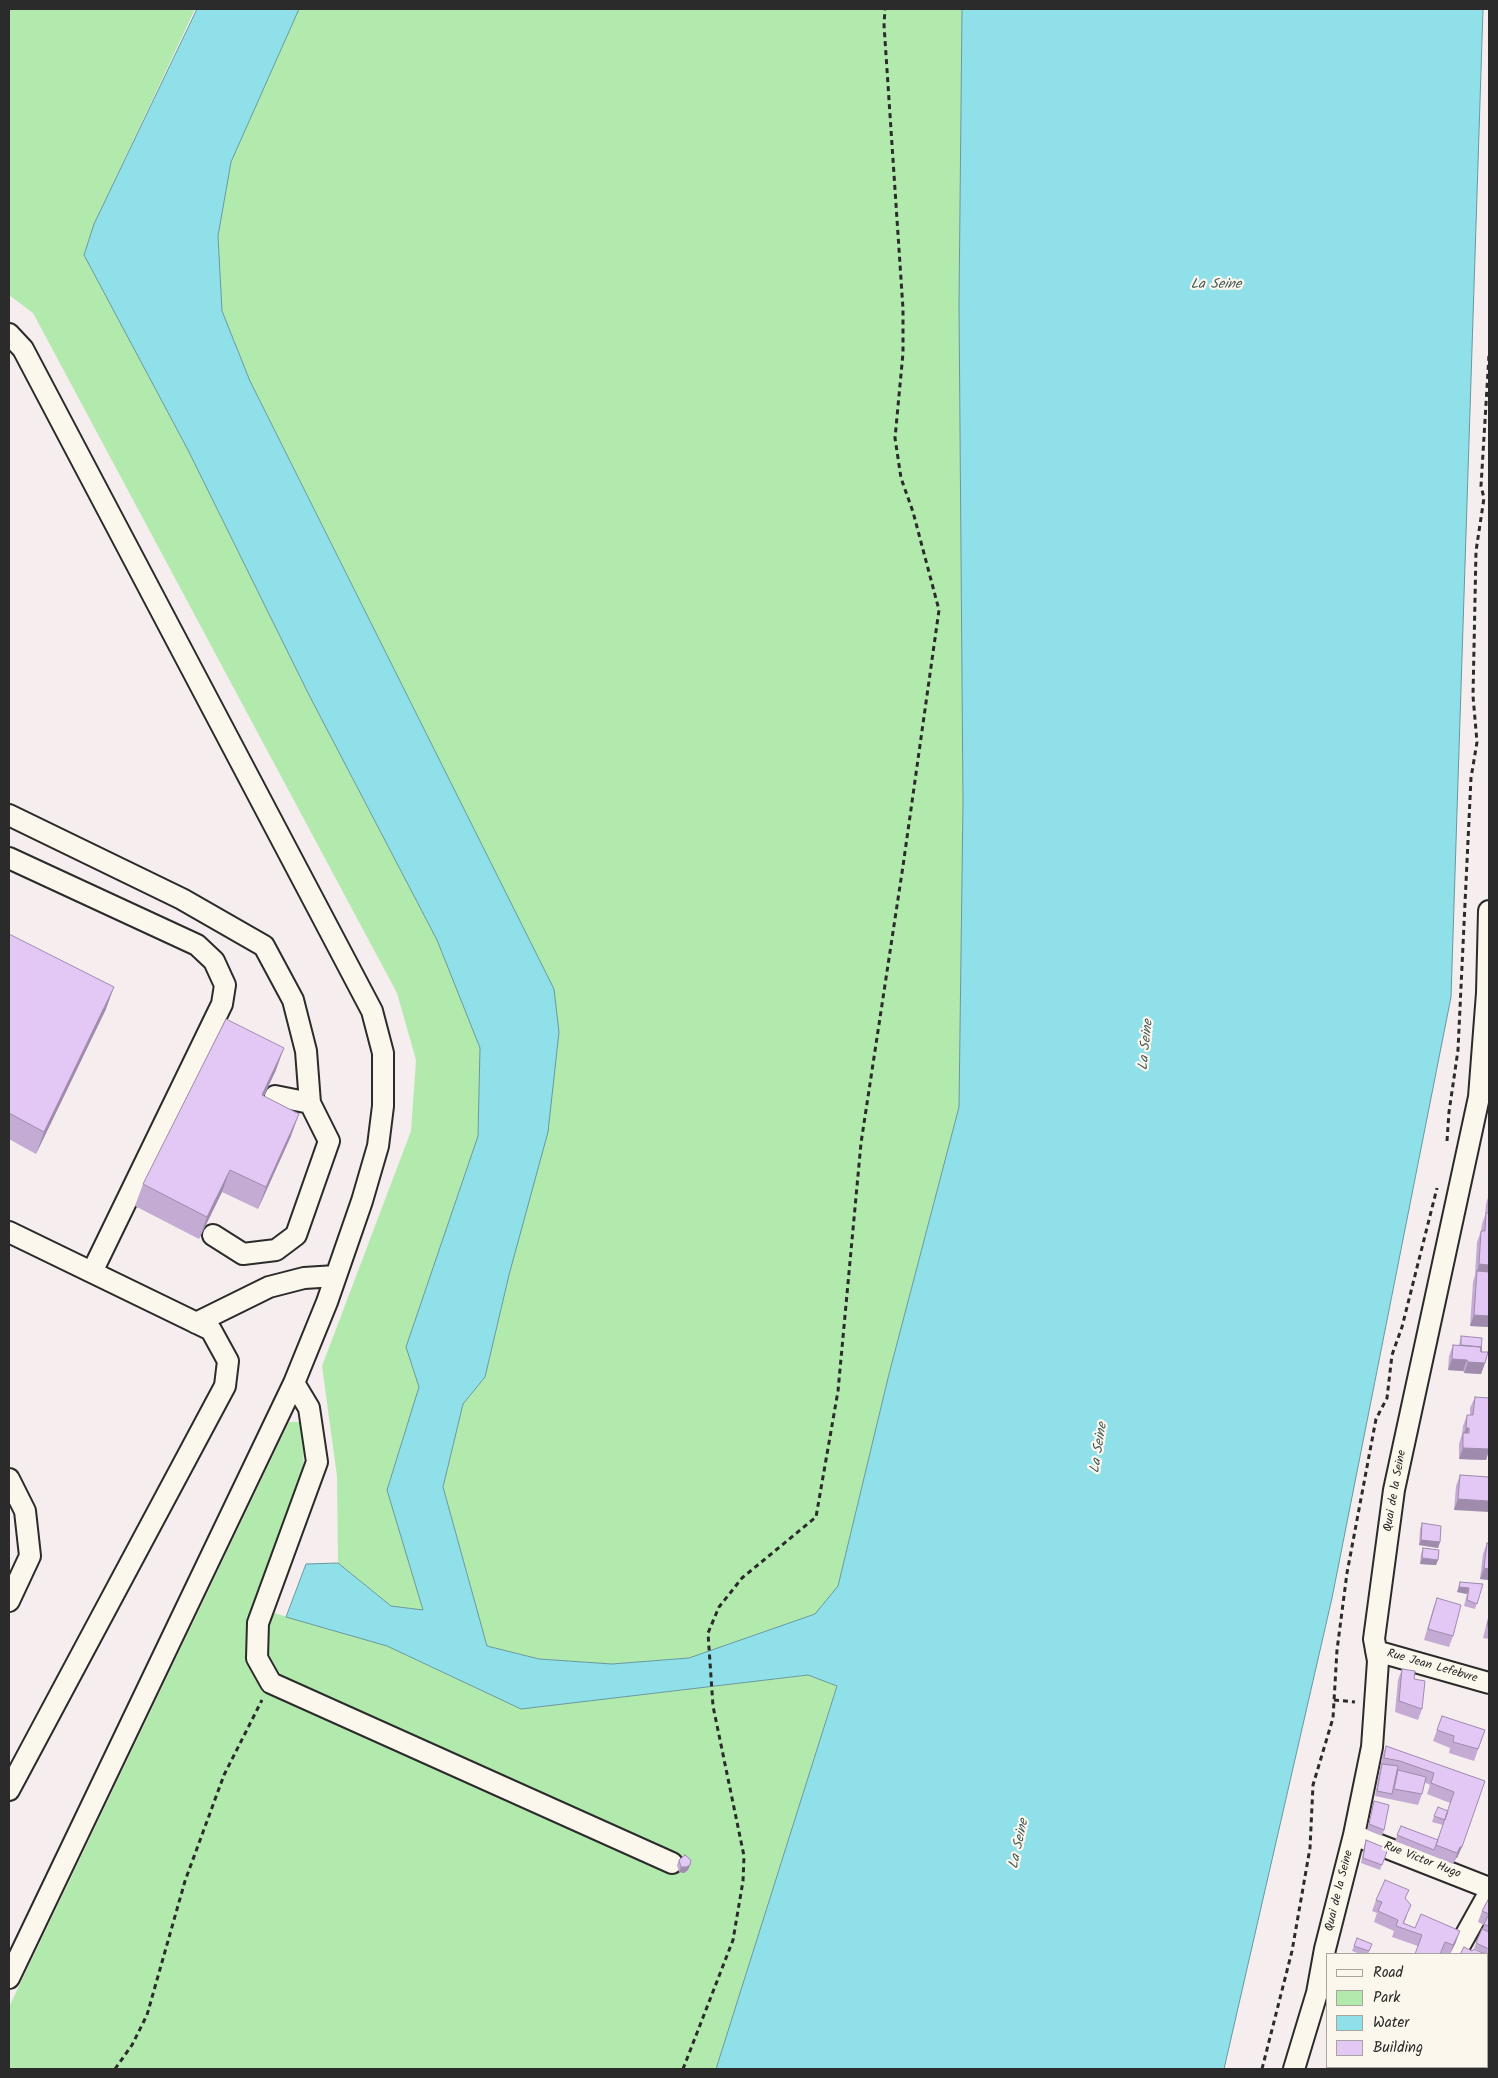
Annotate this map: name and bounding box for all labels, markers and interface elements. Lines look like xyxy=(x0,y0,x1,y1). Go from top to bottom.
water label: La Seine xyxy=(1191,278,1241,294)
water label: La Seine xyxy=(1136,1019,1158,1071)
water label: La Seine xyxy=(1088,1422,1112,1474)
street label: Quai de la Seine xyxy=(1382,1449,1410,1533)
street label: Rue Jean Lefebvre xyxy=(1385,1647,1479,1687)
water label: La Seine xyxy=(1007,1817,1033,1871)
street label: Rue Victor Hugo xyxy=(1381,1840,1463,1882)
street label: Quai de la Seine xyxy=(1323,1849,1357,1933)
legend xyxy=(1326,1953,1488,2068)
text: Road xyxy=(1373,1961,1403,1985)
text: Park xyxy=(1373,1986,1400,2010)
text: Water xyxy=(1373,2011,1409,2035)
text: Building xyxy=(1373,2036,1423,2060)

